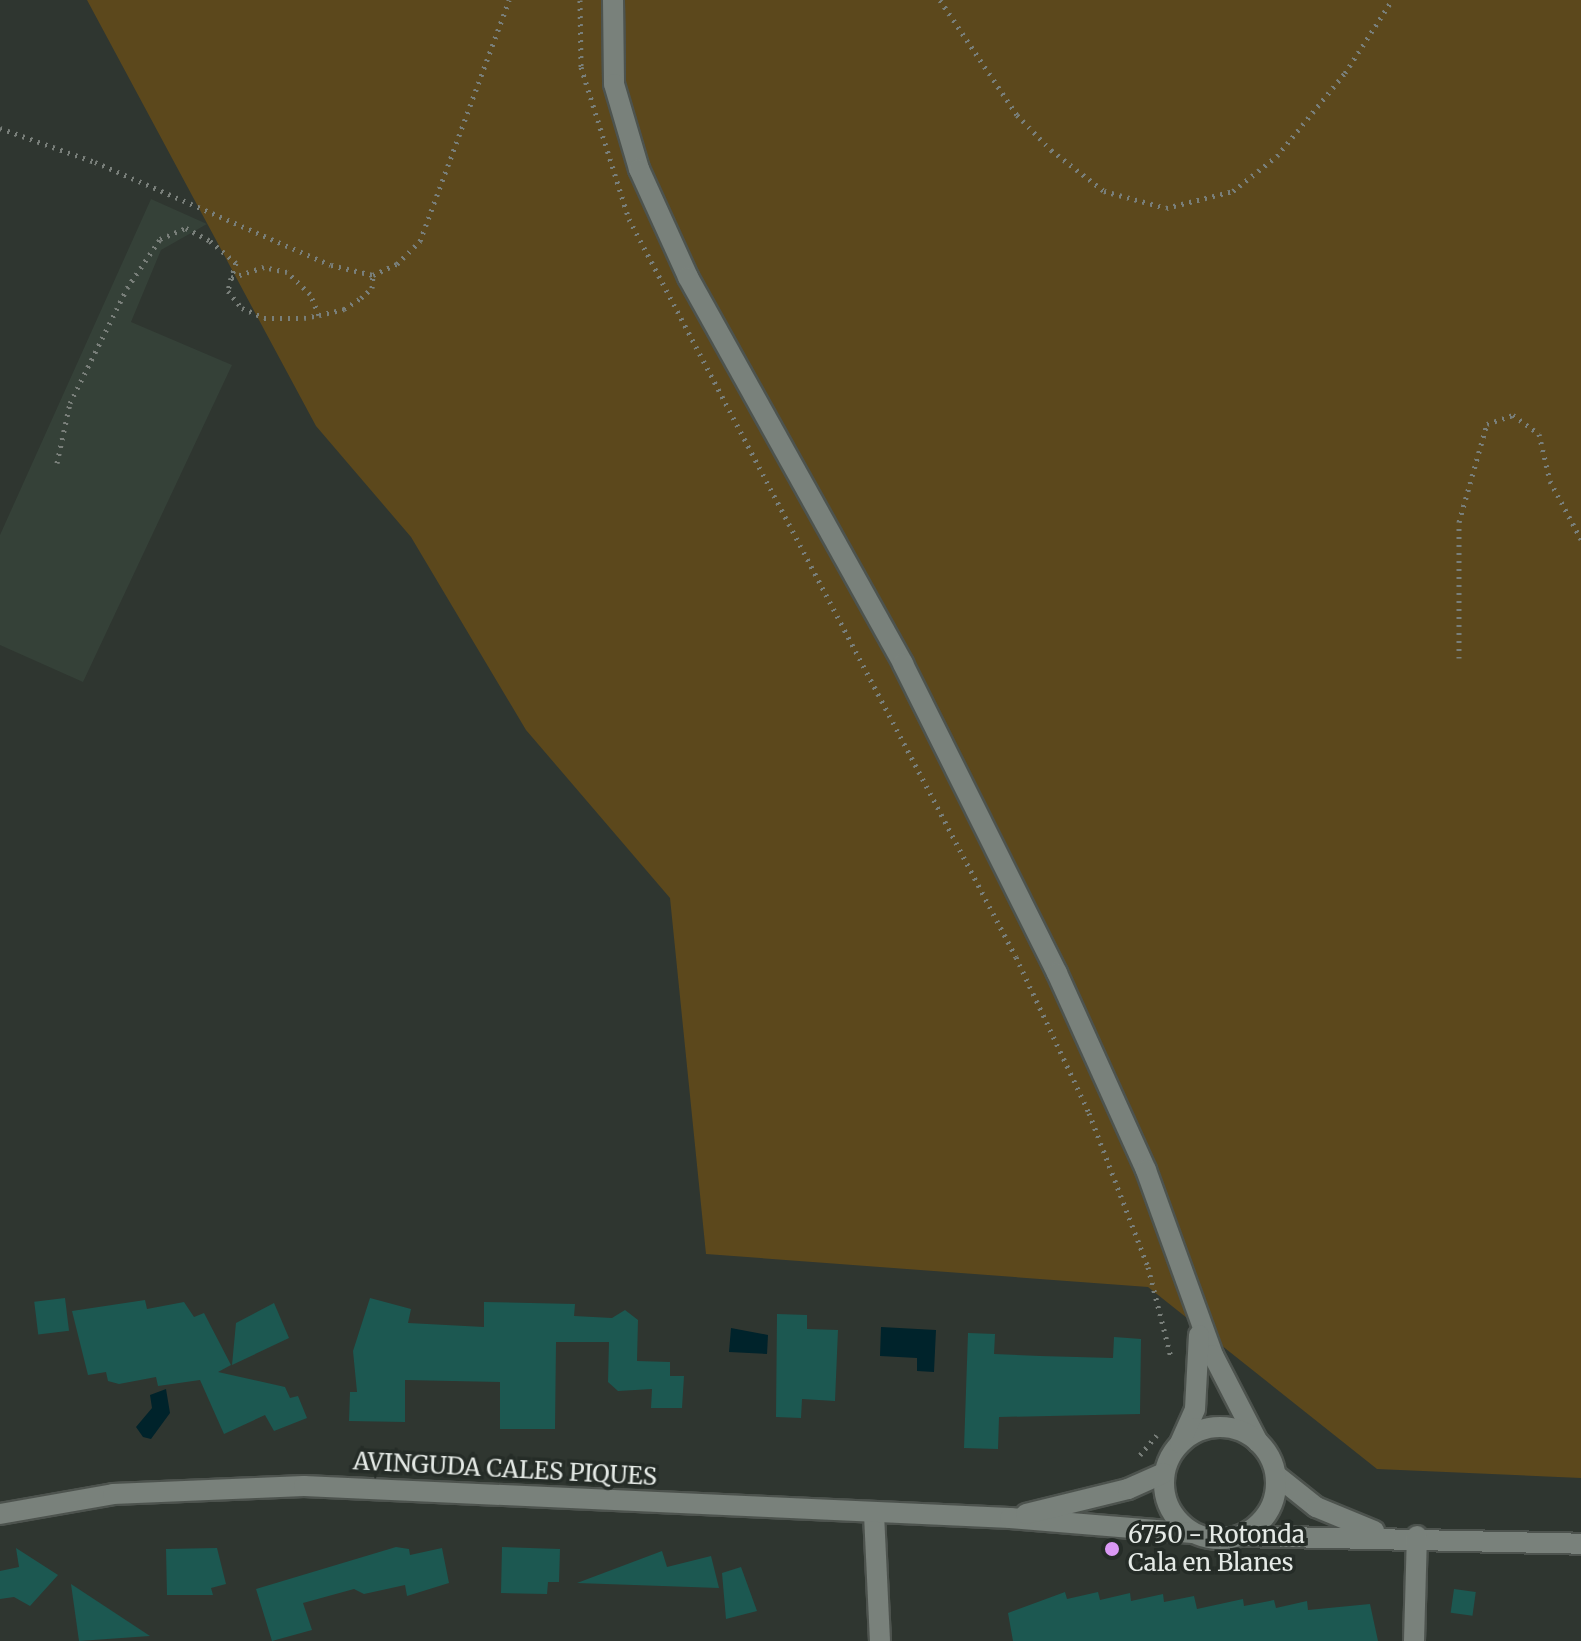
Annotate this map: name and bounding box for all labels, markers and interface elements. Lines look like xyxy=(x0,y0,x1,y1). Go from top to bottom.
street label: AVINGUDA CALES PIQUES xyxy=(352,1447,658,1491)
place label: 6750 - Rotonda Cala en Blanes xyxy=(1128,1521,1305,1577)
marker: 6750 - Rotonda Cala en Blanes xyxy=(1103,1540,1121,1558)

